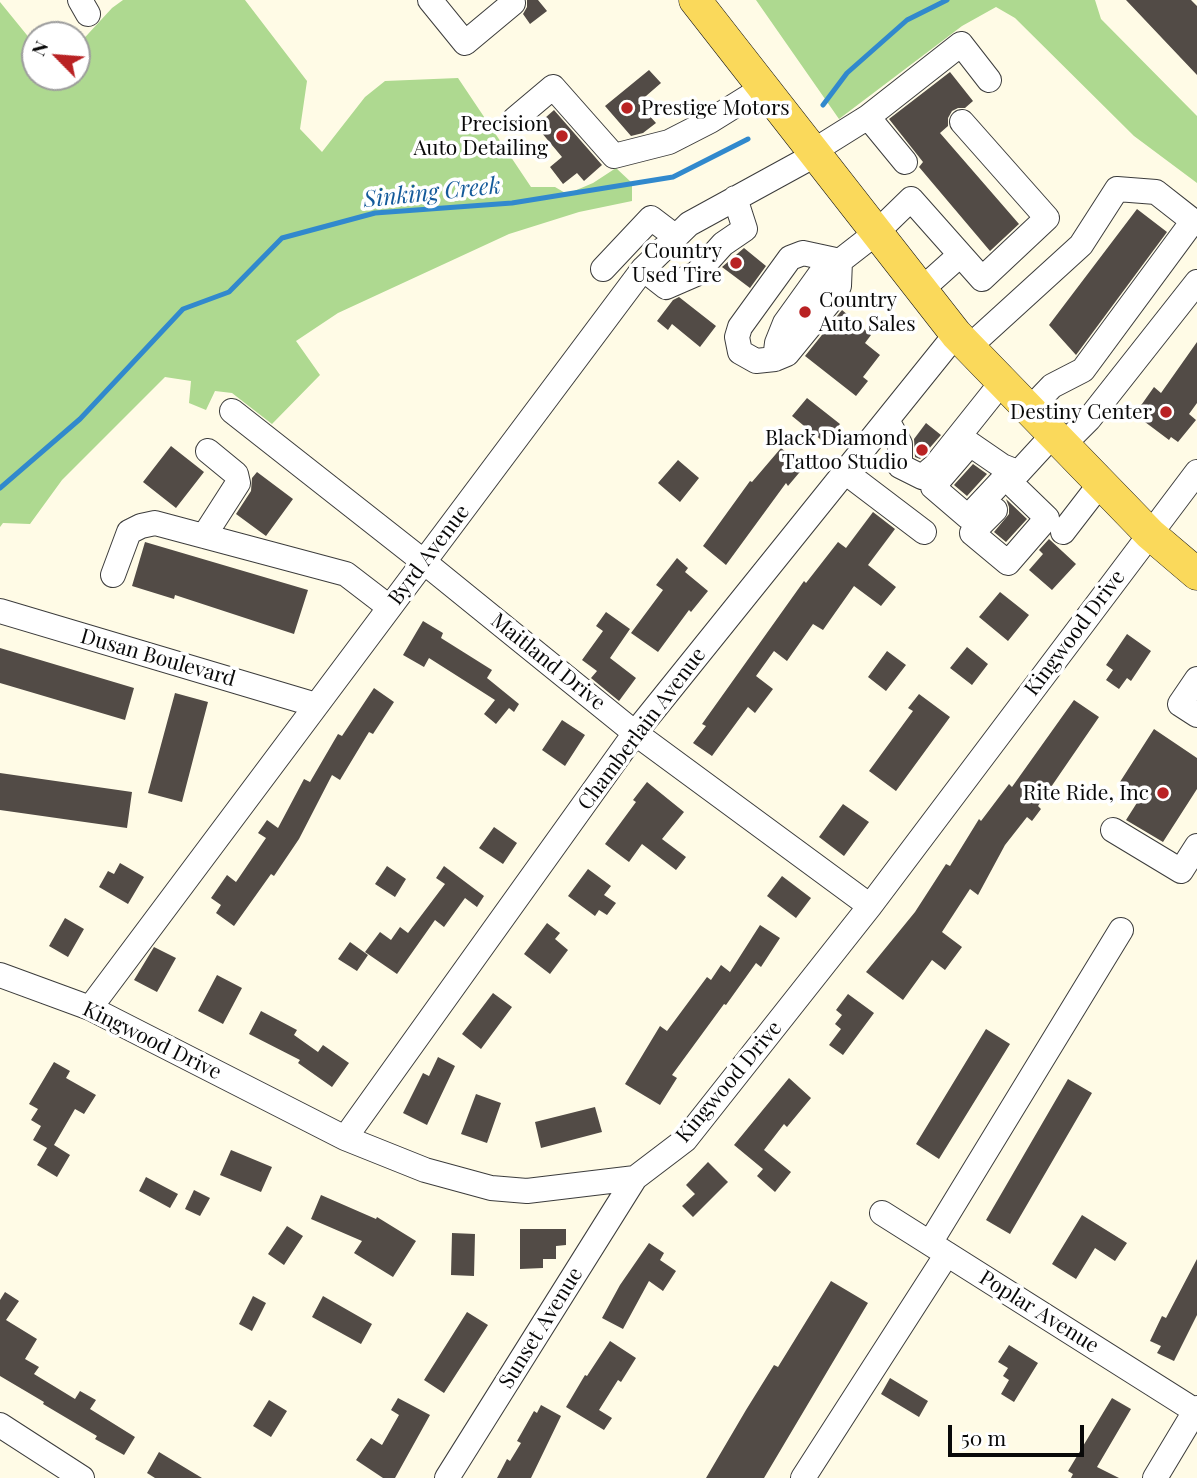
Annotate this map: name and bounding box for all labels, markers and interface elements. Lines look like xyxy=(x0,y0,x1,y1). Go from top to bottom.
north arrow xyxy=(21,21,91,91)
text: N xyxy=(24,36,53,60)
place label: Prestige Motors xyxy=(641,95,790,121)
marker: Prestige Motors xyxy=(619,100,635,116)
place label: Precision Auto Detailing xyxy=(414,111,548,161)
marker: Precision Auto Detailing xyxy=(554,128,570,144)
water label: Sinking Creek xyxy=(362,172,502,214)
place label: Country Used Tire xyxy=(632,238,722,288)
marker: Country Used Tire xyxy=(728,255,744,271)
place label: Country Auto Sales xyxy=(819,287,916,337)
marker: Country Auto Sales xyxy=(797,304,813,320)
place label: Destiny Center xyxy=(1010,399,1152,425)
marker: Destiny Center xyxy=(1158,404,1174,420)
place label: Black Diamond Tattoo Studio xyxy=(765,425,908,475)
marker: Black Diamond Tattoo Studio xyxy=(914,442,930,458)
street label: Byrd Avenue xyxy=(383,500,475,610)
street label: Kingwood Drive xyxy=(1020,565,1130,701)
street label: Maitland Drive xyxy=(486,608,610,716)
street label: Dusan Boulevard xyxy=(78,624,238,692)
street label: Chamberlain Avenue xyxy=(573,643,711,815)
place label: Rite Ride, Inc xyxy=(1023,780,1149,806)
marker: Rite Ride, Inc xyxy=(1155,785,1171,801)
street label: Kingwood Drive xyxy=(79,997,225,1085)
street label: Kingwood Drive xyxy=(671,1016,787,1148)
street label: Sunset Avenue xyxy=(494,1263,588,1393)
street label: Poplar Avenue xyxy=(975,1265,1103,1359)
scale bar xyxy=(952,1412,1088,1456)
text: 50 m xyxy=(961,1423,1006,1451)

